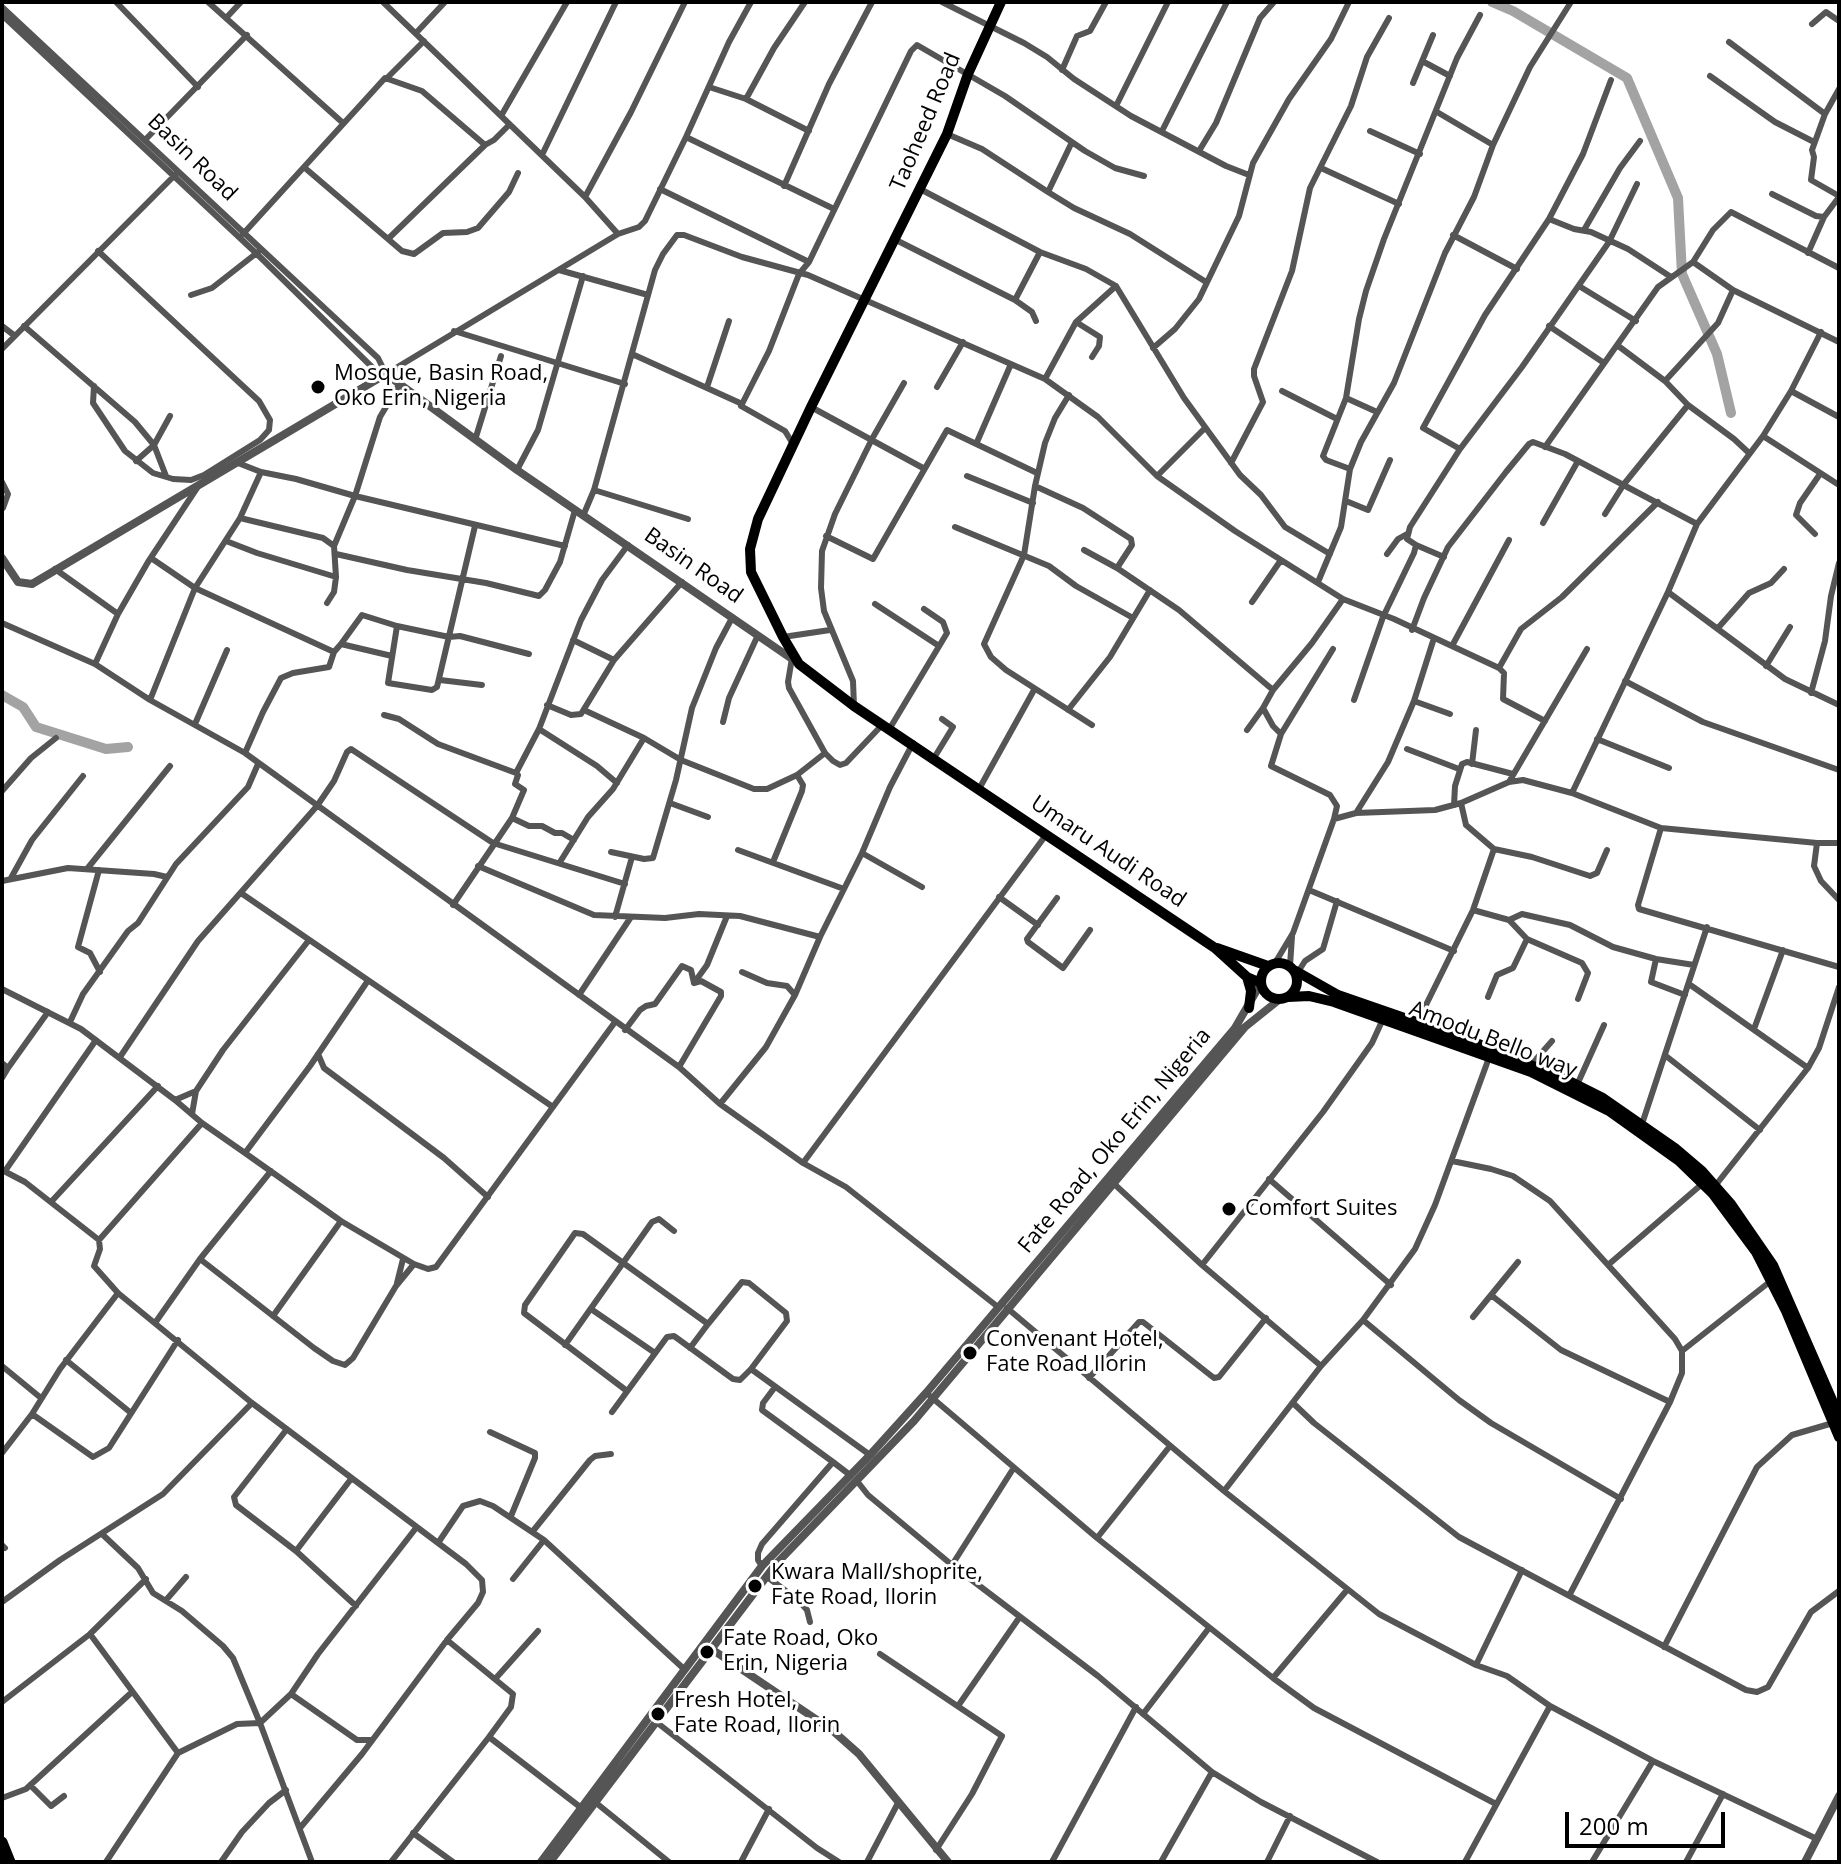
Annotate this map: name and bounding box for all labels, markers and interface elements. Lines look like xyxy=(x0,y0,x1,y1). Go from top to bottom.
street label: Taoheed Road xyxy=(885,49,967,195)
street label: Basin Road xyxy=(142,109,242,207)
place label: Mosque, Basin Road, Oko Erin, Nigeria xyxy=(334,361,548,412)
marker: Mosque, Basin Road, Oko Erin, Nigeria xyxy=(309,378,327,396)
street label: Basin Road xyxy=(639,522,747,610)
street label: Umaru Audi Road xyxy=(1025,790,1191,914)
street label: Amodu Bello way xyxy=(1406,996,1580,1084)
street label: Fate Road, Oko Erin, Nigeria xyxy=(1013,1023,1217,1259)
place label: Comfort Suites xyxy=(1245,1196,1397,1222)
marker: Comfort Suites xyxy=(1220,1200,1238,1218)
place label: Convenant Hotel, Fate Road Ilorin xyxy=(986,1327,1164,1378)
marker: Convenant Hotel, Fate Road Ilorin xyxy=(961,1344,979,1362)
place label: Kwara Mall/shoprite, Fate Road, Ilorin xyxy=(771,1560,983,1612)
marker: Kwara Mall/shoprite, Fate Road, Ilorin xyxy=(746,1577,764,1595)
place label: Fate Road, Oko Erin, Nigeria xyxy=(723,1626,878,1678)
marker: Fate Road, Oko Erin, Nigeria xyxy=(698,1643,716,1661)
place label: Fresh Hotel, Fate Road, Ilorin xyxy=(674,1688,840,1740)
marker: Fresh Hotel, Fate Road, Ilorin xyxy=(649,1705,667,1723)
scale bar xyxy=(1569,1796,1729,1846)
text: 200 m xyxy=(1579,1809,1649,1842)

